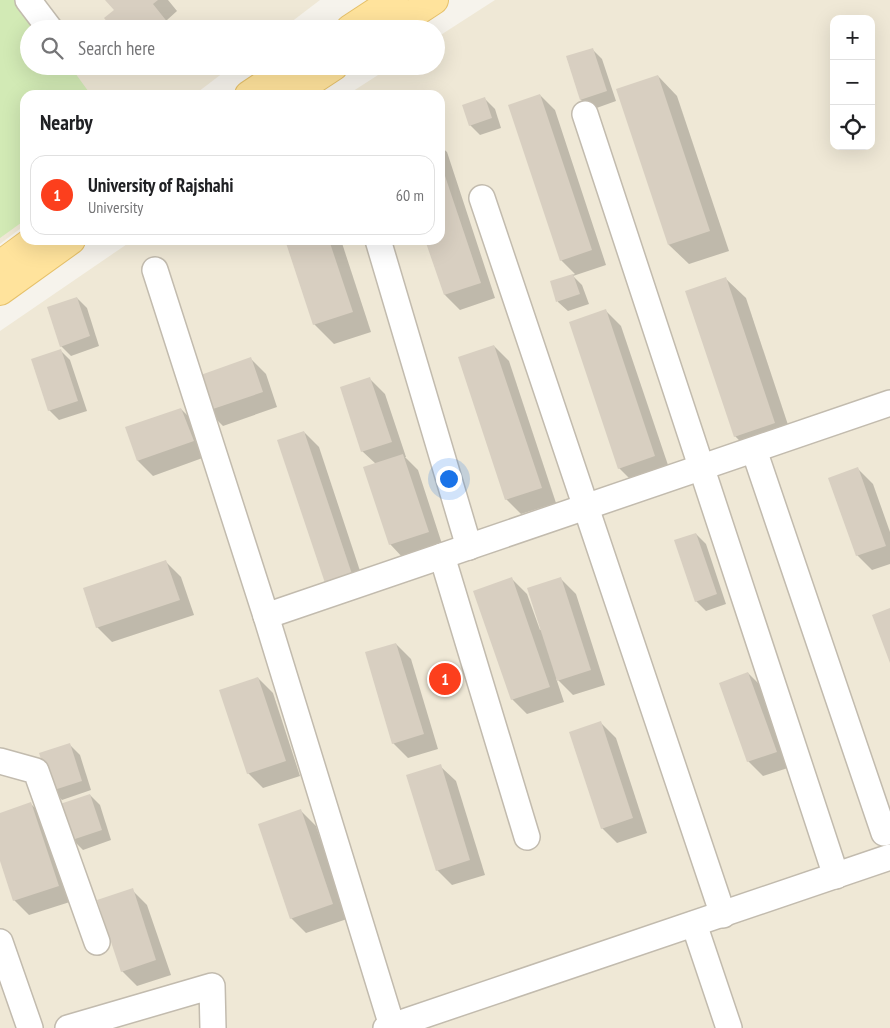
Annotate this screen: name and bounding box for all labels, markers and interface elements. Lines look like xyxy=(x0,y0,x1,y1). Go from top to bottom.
map controls xyxy=(830,15,875,150)
button: + xyxy=(830,15,875,60)
search box xyxy=(20,20,445,75)
icon: search xyxy=(38,34,66,62)
text: Search here xyxy=(78,36,155,60)
button: − xyxy=(830,60,875,105)
button: locate xyxy=(830,105,875,150)
text: Nearby xyxy=(40,109,93,136)
text: University of Rajshahi xyxy=(88,173,233,197)
text: 1 xyxy=(53,185,61,205)
text: 60 m xyxy=(396,185,424,205)
text: University xyxy=(88,197,143,217)
your location xyxy=(436,466,462,492)
pin: 1 xyxy=(429,660,461,698)

